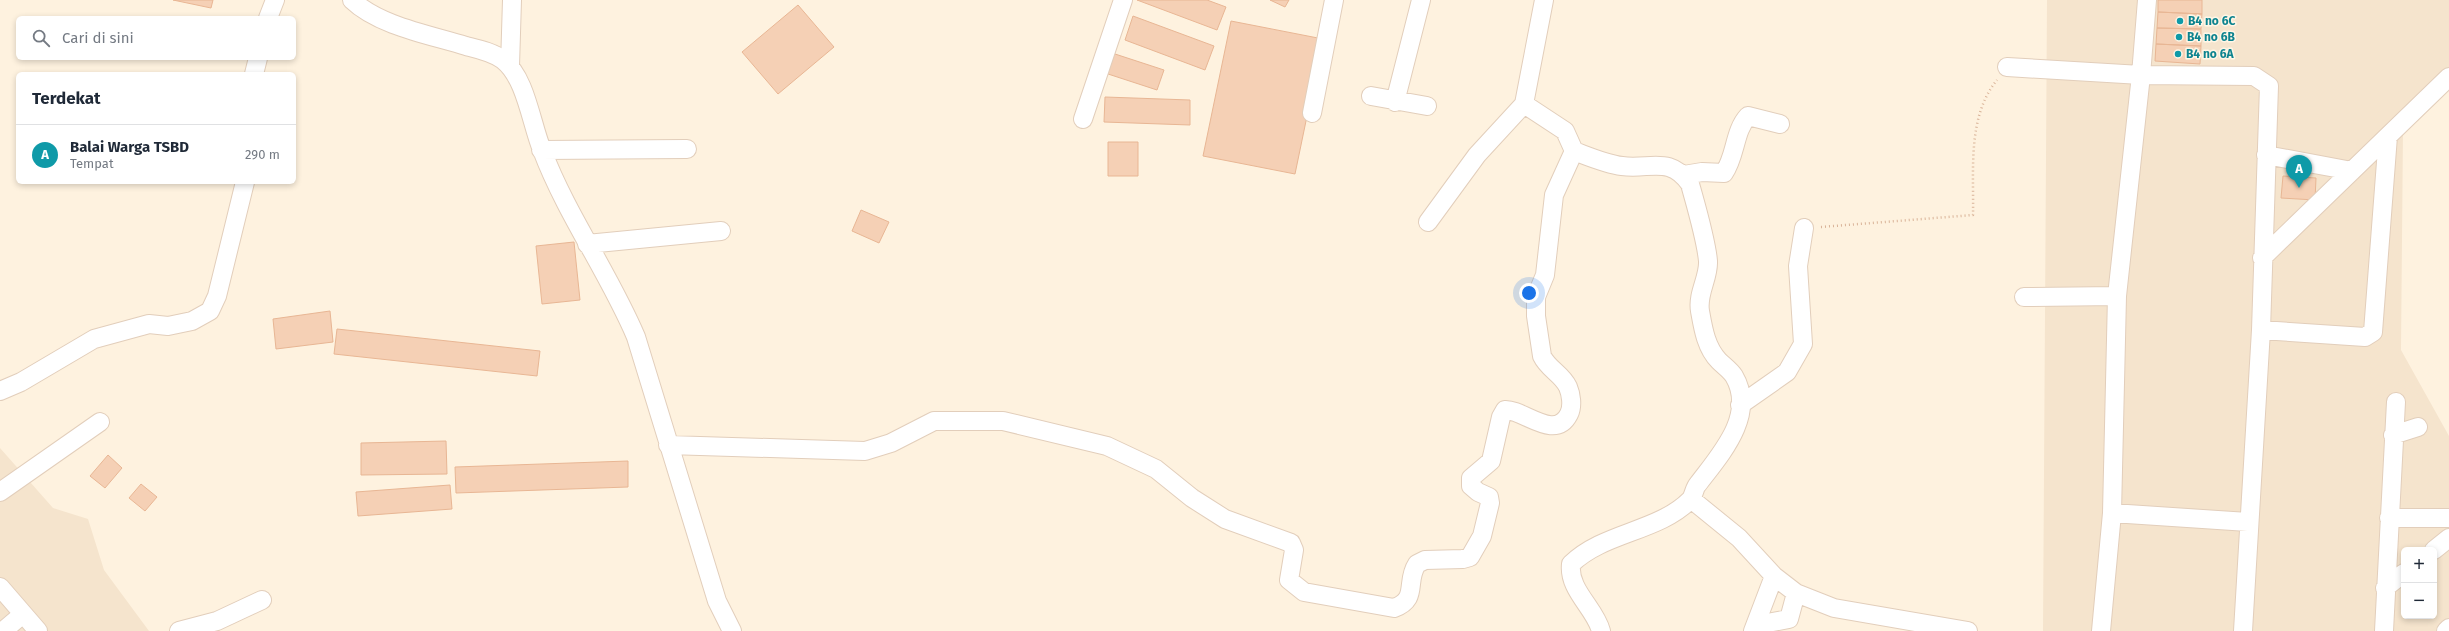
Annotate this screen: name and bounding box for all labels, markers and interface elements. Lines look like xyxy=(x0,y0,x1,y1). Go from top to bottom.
place label: B4 no 6C xyxy=(2188,14,2235,28)
search box xyxy=(16,16,296,60)
marker: B4 no 6C xyxy=(2175,16,2185,26)
icon: search xyxy=(30,27,52,49)
text: Cari di sini xyxy=(62,29,134,47)
place label: B4 no 6B xyxy=(2187,30,2235,44)
marker: B4 no 6B xyxy=(2174,32,2184,42)
place label: B4 no 6A xyxy=(2186,47,2234,61)
marker: B4 no 6A xyxy=(2173,49,2183,59)
text: Terdekat xyxy=(32,88,101,109)
text: Balai Warga TSBD xyxy=(70,138,189,156)
text: A xyxy=(41,147,49,162)
text: 290 m xyxy=(245,147,280,162)
pin: A xyxy=(2286,155,2312,188)
text: Tempat xyxy=(70,156,114,171)
your location xyxy=(1519,283,1539,303)
map controls xyxy=(2401,547,2437,619)
button: + xyxy=(2401,547,2437,583)
button: − xyxy=(2401,583,2437,619)

